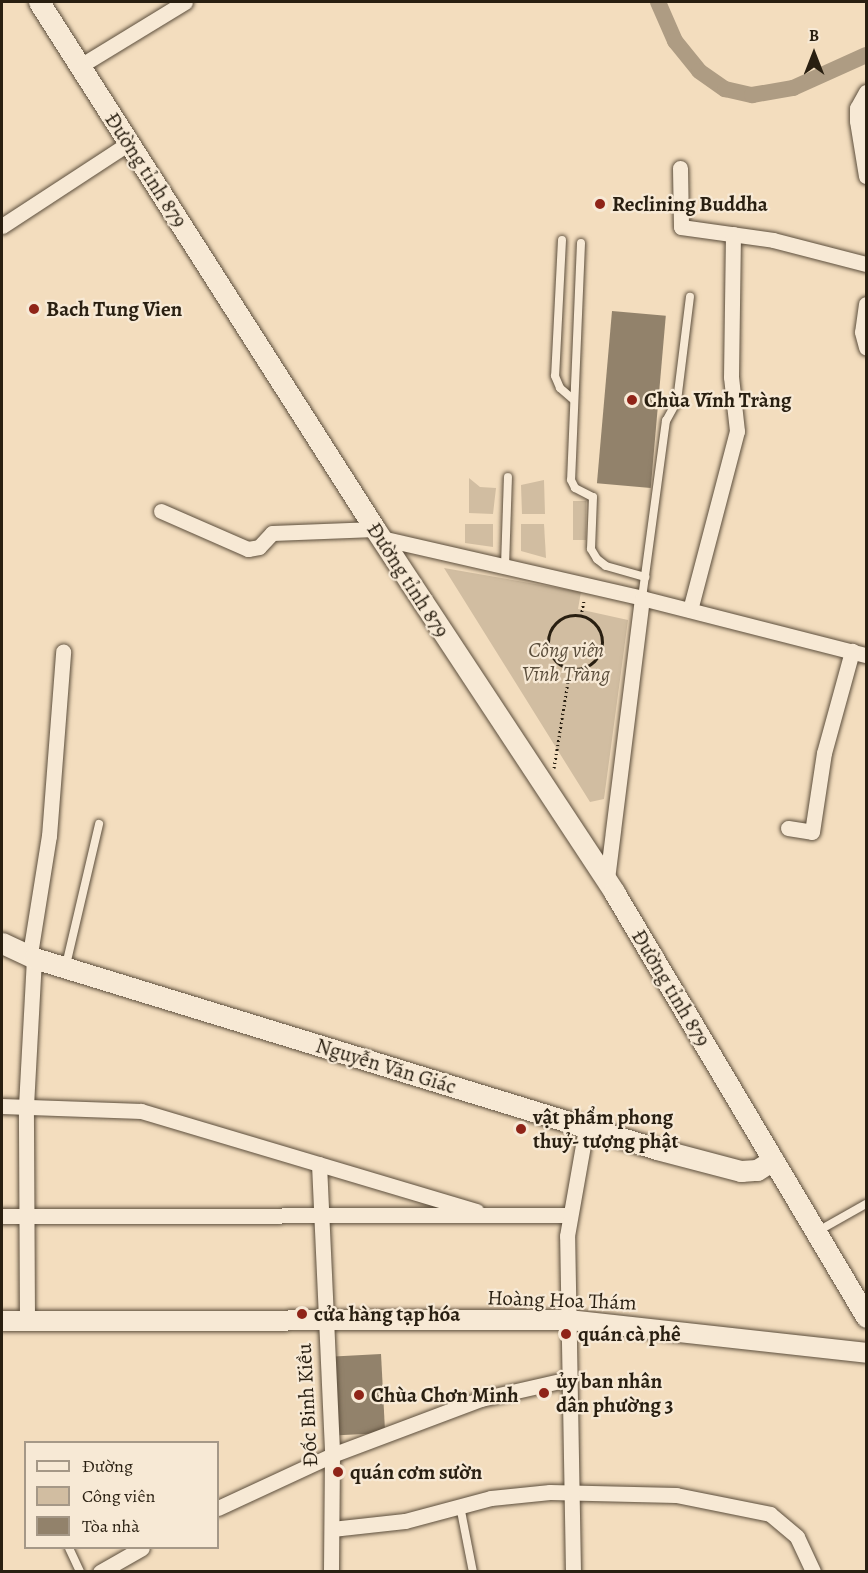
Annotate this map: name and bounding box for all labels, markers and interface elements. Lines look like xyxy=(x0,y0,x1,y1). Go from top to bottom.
north arrow xyxy=(784,24,844,84)
text: B xyxy=(809,25,819,47)
street label: Đường tỉnh 879 xyxy=(100,108,192,232)
place label: Reclining Buddha xyxy=(612,191,768,217)
marker: Reclining Buddha xyxy=(593,197,607,211)
place label: Bach Tung Vien xyxy=(46,296,182,322)
marker: Bach Tung Vien xyxy=(27,302,41,316)
place label: Chùa Vĩnh Tràng xyxy=(644,387,791,413)
marker: Chùa Vĩnh Tràng xyxy=(625,393,639,407)
street label: Đường tỉnh 879 xyxy=(362,518,454,642)
park label: Công viên Vĩnh Tràng xyxy=(522,637,610,687)
street label: Đường tỉnh 879 xyxy=(626,925,716,1051)
street label: Nguyễn Văn Giác xyxy=(313,1033,459,1099)
place label: vật phẩm phong thuỷ- tượng phật xyxy=(533,1104,679,1154)
marker: vật phẩm phong thuỷ- tượng phật xyxy=(514,1122,528,1136)
street label: Hoàng Hoa Thám xyxy=(487,1285,637,1315)
place label: cửa hàng tạp hóa xyxy=(314,1301,460,1327)
marker: cửa hàng tạp hóa xyxy=(295,1307,309,1321)
place label: quán cà phê xyxy=(578,1321,681,1347)
marker: quán cà phê xyxy=(559,1327,573,1341)
street label: Đốc Binh Kiều xyxy=(291,1343,323,1467)
place label: ủy ban nhân dân phường 3 xyxy=(556,1368,674,1418)
place label: Chùa Chơn Minh xyxy=(371,1382,519,1408)
marker: ủy ban nhân dân phường 3 xyxy=(537,1386,551,1400)
marker: Chùa Chơn Minh xyxy=(352,1388,366,1402)
legend xyxy=(24,1441,219,1549)
text: Đường xyxy=(82,1454,133,1478)
place label: quán cơm sườn xyxy=(350,1459,482,1485)
marker: quán cơm sườn xyxy=(331,1465,345,1479)
text: Công viên xyxy=(82,1484,155,1508)
text: Tòa nhà xyxy=(82,1514,140,1538)

